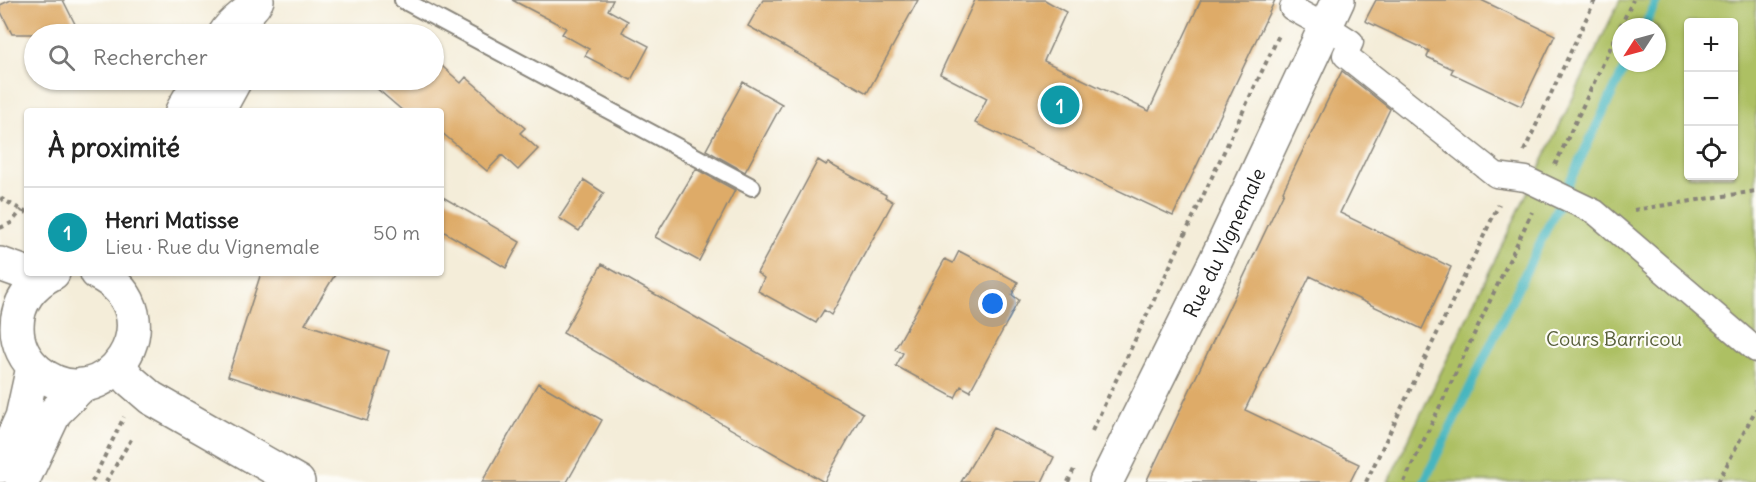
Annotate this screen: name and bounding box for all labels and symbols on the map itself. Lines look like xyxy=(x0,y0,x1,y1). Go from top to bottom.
north arrow xyxy=(1612,18,1666,72)
pin: 1 xyxy=(1040,82,1080,128)
street label: Rue du Vignemale xyxy=(1177,164,1270,321)
your location xyxy=(978,289,1007,318)
park label: Cours Barricou xyxy=(1546,326,1682,351)

